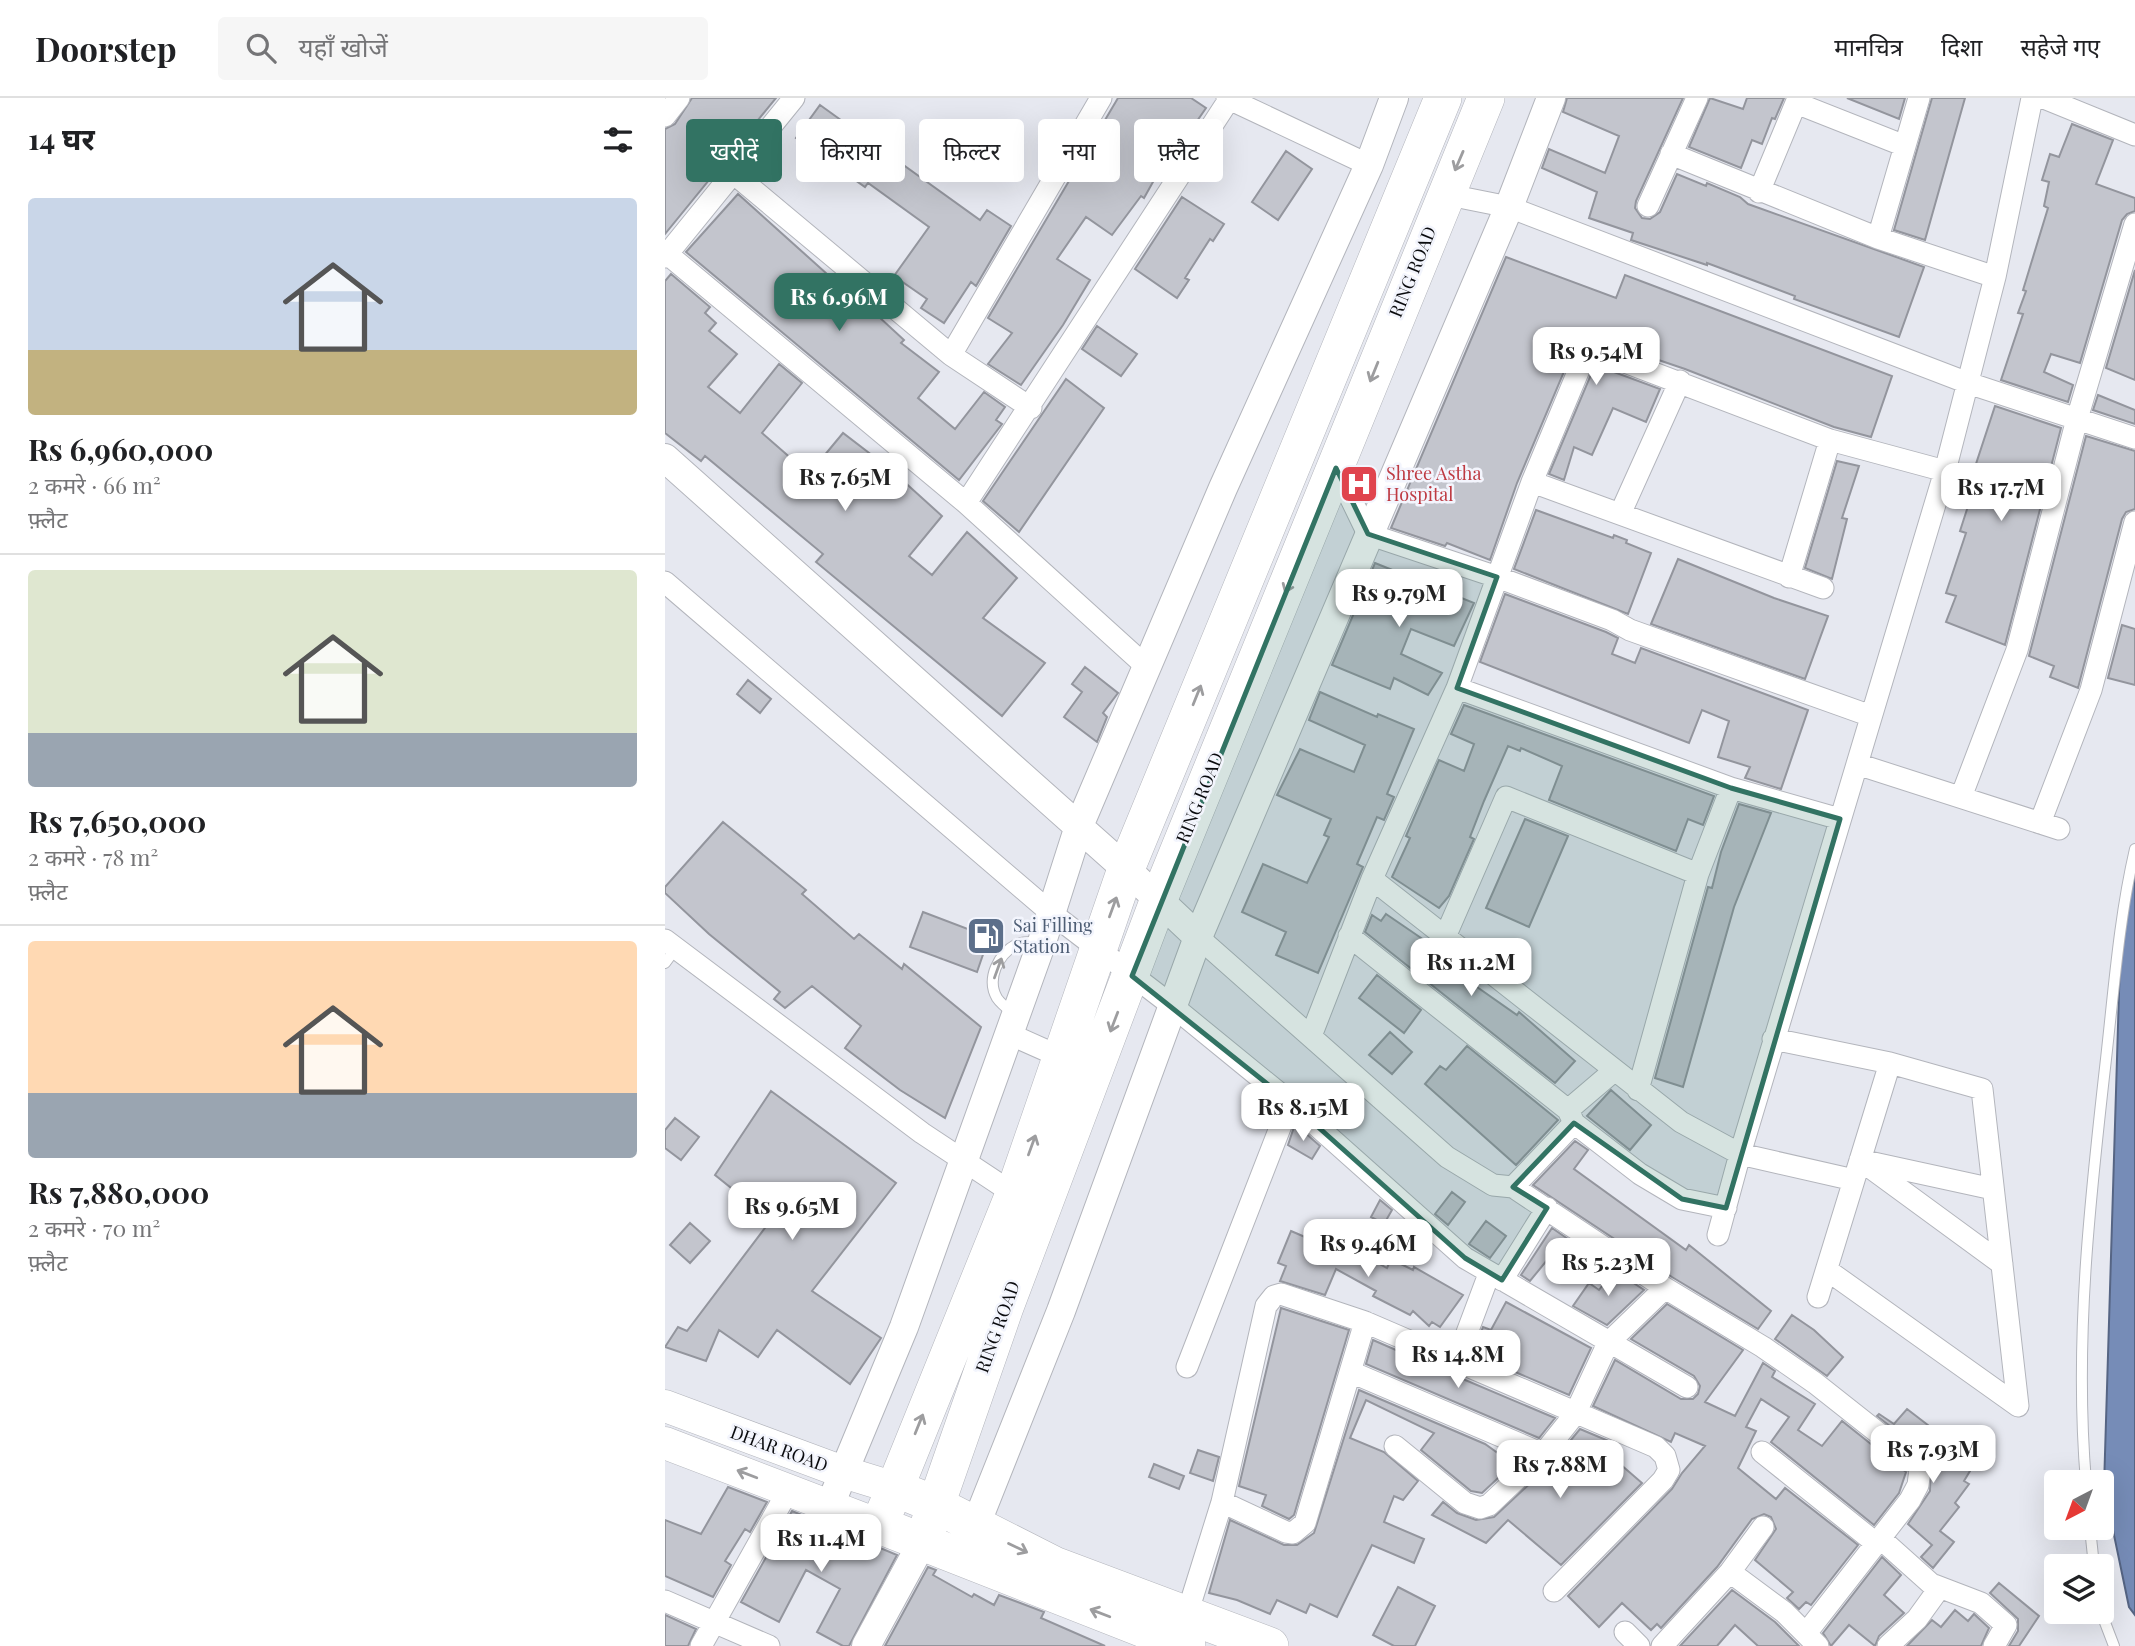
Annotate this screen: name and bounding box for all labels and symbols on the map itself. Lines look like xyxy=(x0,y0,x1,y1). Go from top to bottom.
one-way arrow xyxy=(1451,149,1464,171)
street label: RING ROAD xyxy=(1383,223,1441,321)
pin: Rs 6.96M xyxy=(767,274,911,333)
pin: Rs 9.54M xyxy=(1524,328,1668,387)
one-way arrow xyxy=(1367,361,1380,382)
pin: Rs 7.65M xyxy=(773,454,917,513)
place label: Shree Astha Hospital xyxy=(1386,461,1481,506)
hospital icon: Shree Astha Hospital xyxy=(1338,463,1380,505)
pin: Rs 17.7M xyxy=(1929,464,2073,523)
pin: Rs 9.79M xyxy=(1327,570,1471,629)
one-way arrow xyxy=(1282,572,1295,593)
one-way arrow xyxy=(1192,685,1205,707)
street label: RING ROAD xyxy=(1170,749,1228,847)
one-way arrow xyxy=(1108,896,1120,918)
place label: Sai Filling Station xyxy=(1013,913,1093,958)
fuel station icon: Sai Filling Station xyxy=(965,915,1007,957)
pin: Rs 11.2M xyxy=(1399,939,1543,998)
one-way arrow xyxy=(993,958,1005,979)
one-way arrow xyxy=(1107,1010,1120,1032)
pin: Rs 8.15M xyxy=(1231,1084,1375,1143)
one-way arrow xyxy=(1027,1135,1039,1157)
pin: Rs 9.65M xyxy=(720,1182,864,1242)
pin: Rs 9.46M xyxy=(1296,1220,1440,1279)
pin: Rs 5.23M xyxy=(1536,1238,1680,1298)
street label: RING ROAD xyxy=(969,1277,1025,1376)
pin: Rs 14.8M xyxy=(1386,1330,1530,1390)
one-way arrow xyxy=(913,1414,926,1435)
street label: DHAR ROAD xyxy=(727,1419,831,1477)
pin: Rs 7.93M xyxy=(1861,1426,2005,1485)
pin: Rs 7.88M xyxy=(1488,1440,1632,1500)
one-way arrow xyxy=(737,1466,759,1479)
north arrow xyxy=(2044,1470,2114,1540)
pin: Rs 11.4M xyxy=(749,1514,893,1574)
one-way arrow xyxy=(1007,1541,1028,1555)
one-way arrow xyxy=(1090,1605,1112,1618)

